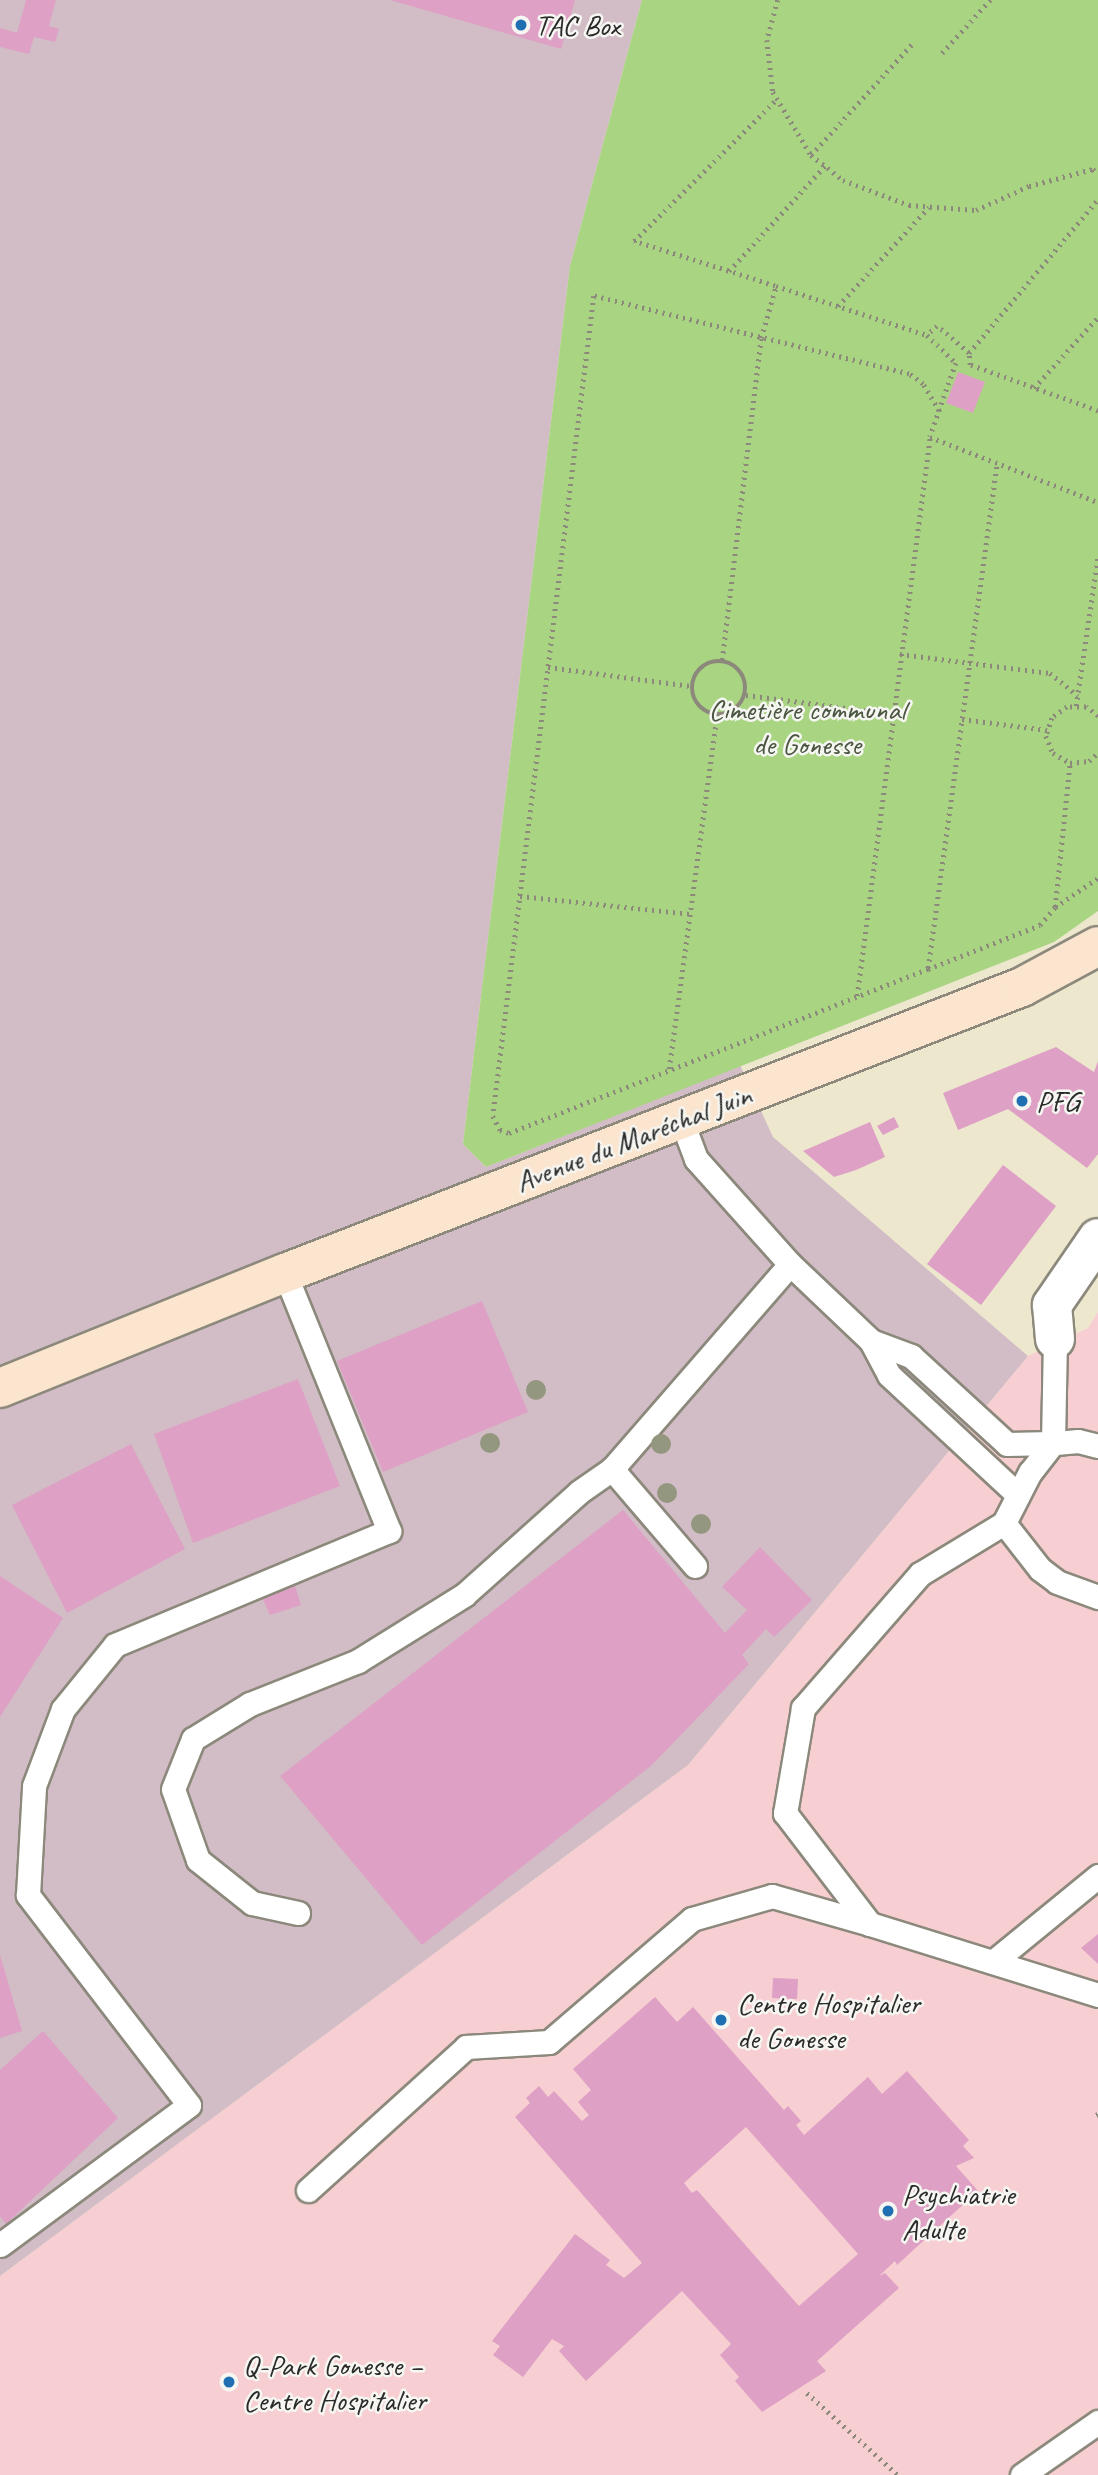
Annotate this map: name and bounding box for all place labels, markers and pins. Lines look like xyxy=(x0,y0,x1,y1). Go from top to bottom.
place label: TAC Box xyxy=(535,7,620,43)
marker: TAC Box xyxy=(513,17,529,33)
place label: PFG xyxy=(1036,1083,1079,1119)
marker: PFG xyxy=(1014,1093,1030,1109)
place label: Centre Hospitalier de Gonesse xyxy=(737,1985,920,2056)
marker: Centre Hospitalier de Gonesse xyxy=(711,2010,731,2030)
place label: Psychiatrie Adulte xyxy=(902,2176,1015,2246)
marker: Psychiatrie Adulte xyxy=(880,2203,896,2219)
place label: Q-Park Gonesse – Centre Hospitalier xyxy=(243,2347,426,2418)
marker: Q-Park Gonesse – Centre Hospitalier xyxy=(221,2374,237,2390)

